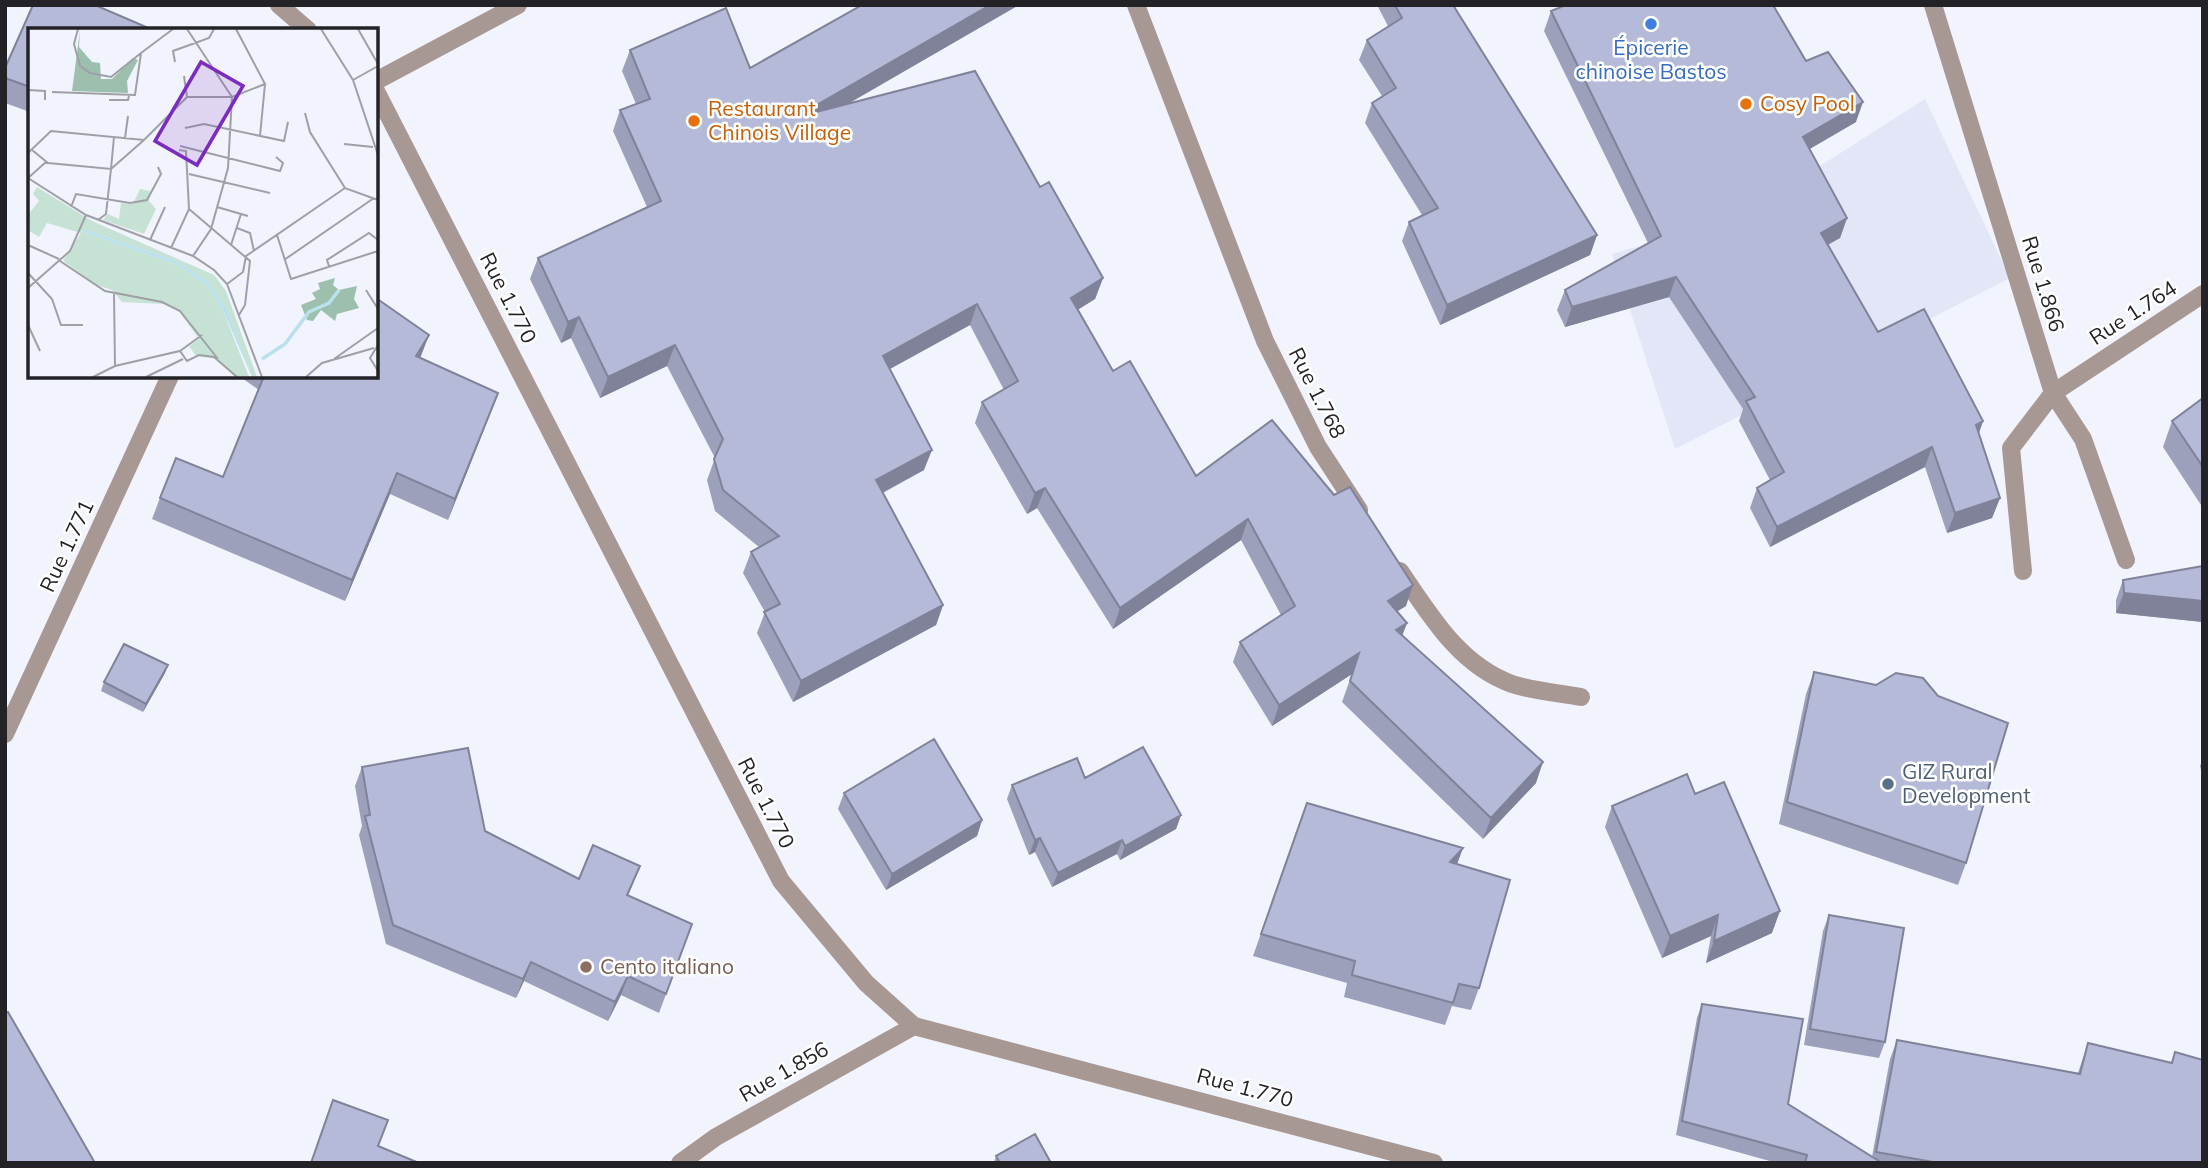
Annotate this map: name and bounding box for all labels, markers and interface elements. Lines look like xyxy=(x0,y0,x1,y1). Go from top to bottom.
marker: Épicerie chinoise Bastos xyxy=(1643,16,1659,32)
inset map xyxy=(28,28,378,378)
place label: Épicerie chinoise Bastos xyxy=(1575,34,1727,84)
place label: Cosy Pool xyxy=(1760,90,1855,116)
place label: Restaurant Chinois Village xyxy=(708,95,851,145)
marker: Cosy Pool xyxy=(1738,96,1754,112)
marker: Restaurant Chinois Village xyxy=(686,113,702,129)
street label: Rue 1.866 xyxy=(2017,233,2071,335)
street label: Rue 1.770 xyxy=(475,248,543,347)
street label: Rue 1.764 xyxy=(2084,274,2181,350)
street label: Rue 1.768 xyxy=(1284,343,1352,442)
street label: Rue 1.771 xyxy=(33,495,99,596)
street label: Rue 1.770 xyxy=(733,753,801,852)
place label: GIZ Rural Development xyxy=(1902,758,2031,808)
marker: GIZ Rural Development xyxy=(1880,776,1896,792)
place label: Cento italiano xyxy=(600,953,734,979)
marker: Cento italiano xyxy=(578,959,594,975)
street label: Rue 1.856 xyxy=(734,1035,833,1107)
street label: Rue 1.770 xyxy=(1194,1062,1296,1112)

